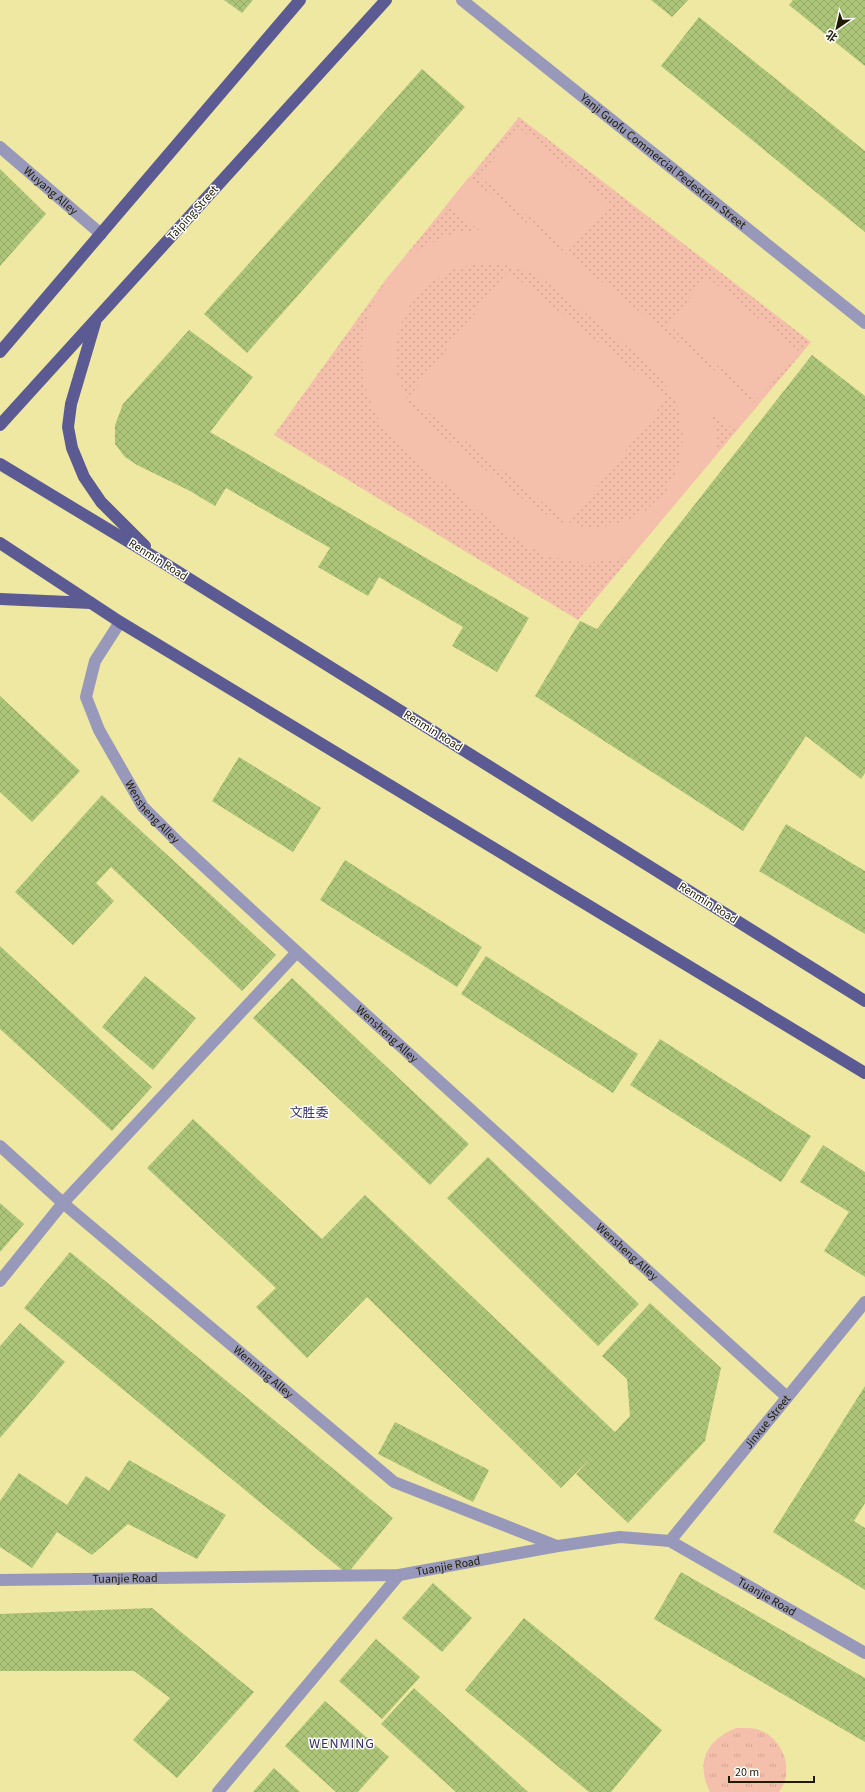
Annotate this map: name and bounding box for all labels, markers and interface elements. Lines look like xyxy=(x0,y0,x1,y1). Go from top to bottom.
north arrow xyxy=(817,8,857,48)
text: 北 xyxy=(823,27,840,45)
street label: Yanji Guofu Commercial Pedestrian Street xyxy=(576,89,750,233)
street label: Wuyang Alley xyxy=(20,163,82,219)
street label: Taiping Street xyxy=(164,182,222,244)
street label: Renmin Road xyxy=(125,535,191,585)
street label: Renmin Road xyxy=(400,706,466,756)
street label: Wensheng Alley xyxy=(121,777,184,848)
street label: Renmin Road xyxy=(675,878,741,928)
street label: Wensheng Alley xyxy=(352,1001,422,1067)
district label: 文胜委 xyxy=(289,1104,329,1122)
street label: Wensheng Alley xyxy=(592,1219,662,1285)
street label: Wenming Alley xyxy=(230,1341,298,1403)
street label: Jinxue Street xyxy=(740,1391,795,1452)
street label: Tuanjie Road xyxy=(415,1552,482,1580)
street label: Tuanjie Road xyxy=(92,1570,158,1587)
street label: Tuanjie Road xyxy=(734,1573,799,1620)
district label: WENMING xyxy=(309,1734,375,1754)
scale bar xyxy=(729,1758,814,1784)
text: 20 m xyxy=(735,1764,759,1781)

